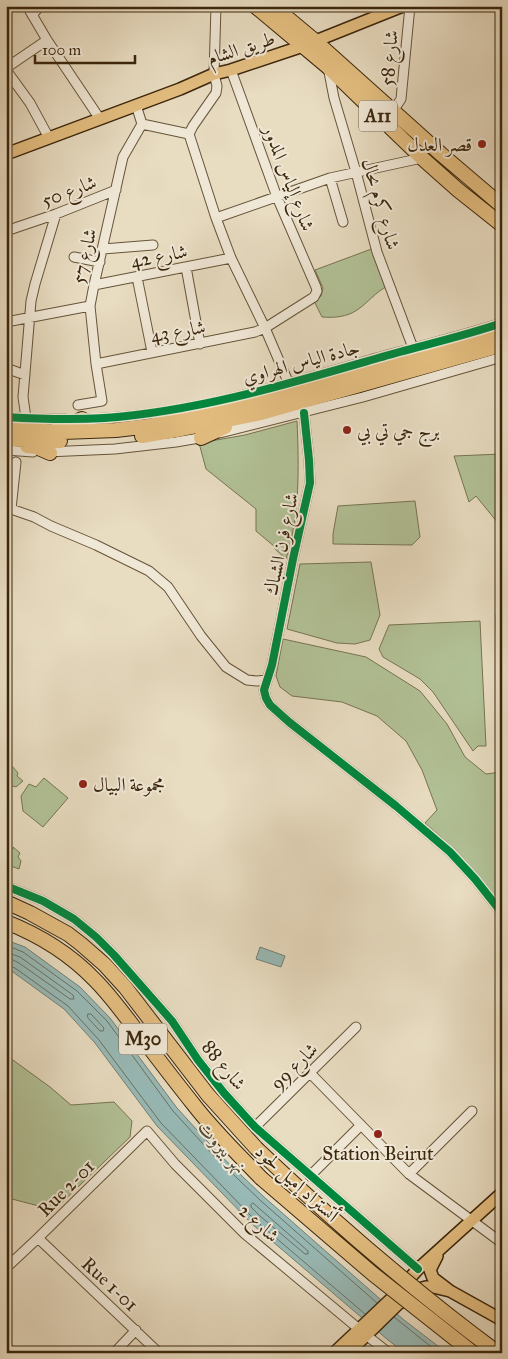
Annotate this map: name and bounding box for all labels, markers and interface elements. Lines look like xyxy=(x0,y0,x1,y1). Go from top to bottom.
street label: طريق الشام xyxy=(204,26,279,75)
street label: شارع 58 xyxy=(375,29,407,87)
scale bar xyxy=(35,32,135,64)
text: 100 m xyxy=(42,41,82,59)
road number: A11 xyxy=(359,100,397,132)
street label: شارع إلياس المدور xyxy=(254,120,320,236)
place label: قصر العدل xyxy=(407,133,472,157)
marker: قصر العدل xyxy=(476,138,488,150)
street label: شارع كرم ىحال xyxy=(352,156,405,254)
street label: شارع 50 xyxy=(38,170,101,216)
street label: شارع 57 xyxy=(66,226,105,287)
street label: شارع 42 xyxy=(129,239,190,277)
street label: شارع 43 xyxy=(149,315,208,351)
street label: جادة الياس الهراوي xyxy=(240,335,363,393)
place label: برج جي تي بي xyxy=(357,419,440,448)
marker: برج جي تي بي xyxy=(341,424,353,436)
street label: شارع فرن الشباك xyxy=(259,491,307,598)
place label: مجموعة البيال xyxy=(93,773,165,797)
marker: مجموعة البيال xyxy=(77,778,89,790)
road number: M30 xyxy=(119,1024,167,1054)
street label: شارع 88 xyxy=(194,1035,251,1097)
street label: شارع 99 xyxy=(266,1038,325,1097)
water label: نهر بيروت xyxy=(192,1116,253,1179)
marker: Station Beirut xyxy=(372,1128,384,1140)
street label: أتستراد إميل لحود xyxy=(249,1139,345,1228)
place label: Station Beirut xyxy=(322,1142,434,1165)
street label: Rue 2-01 xyxy=(33,1155,99,1221)
street label: شارع 2 xyxy=(231,1199,284,1250)
street label: Rue 1-01 xyxy=(77,1252,143,1316)

